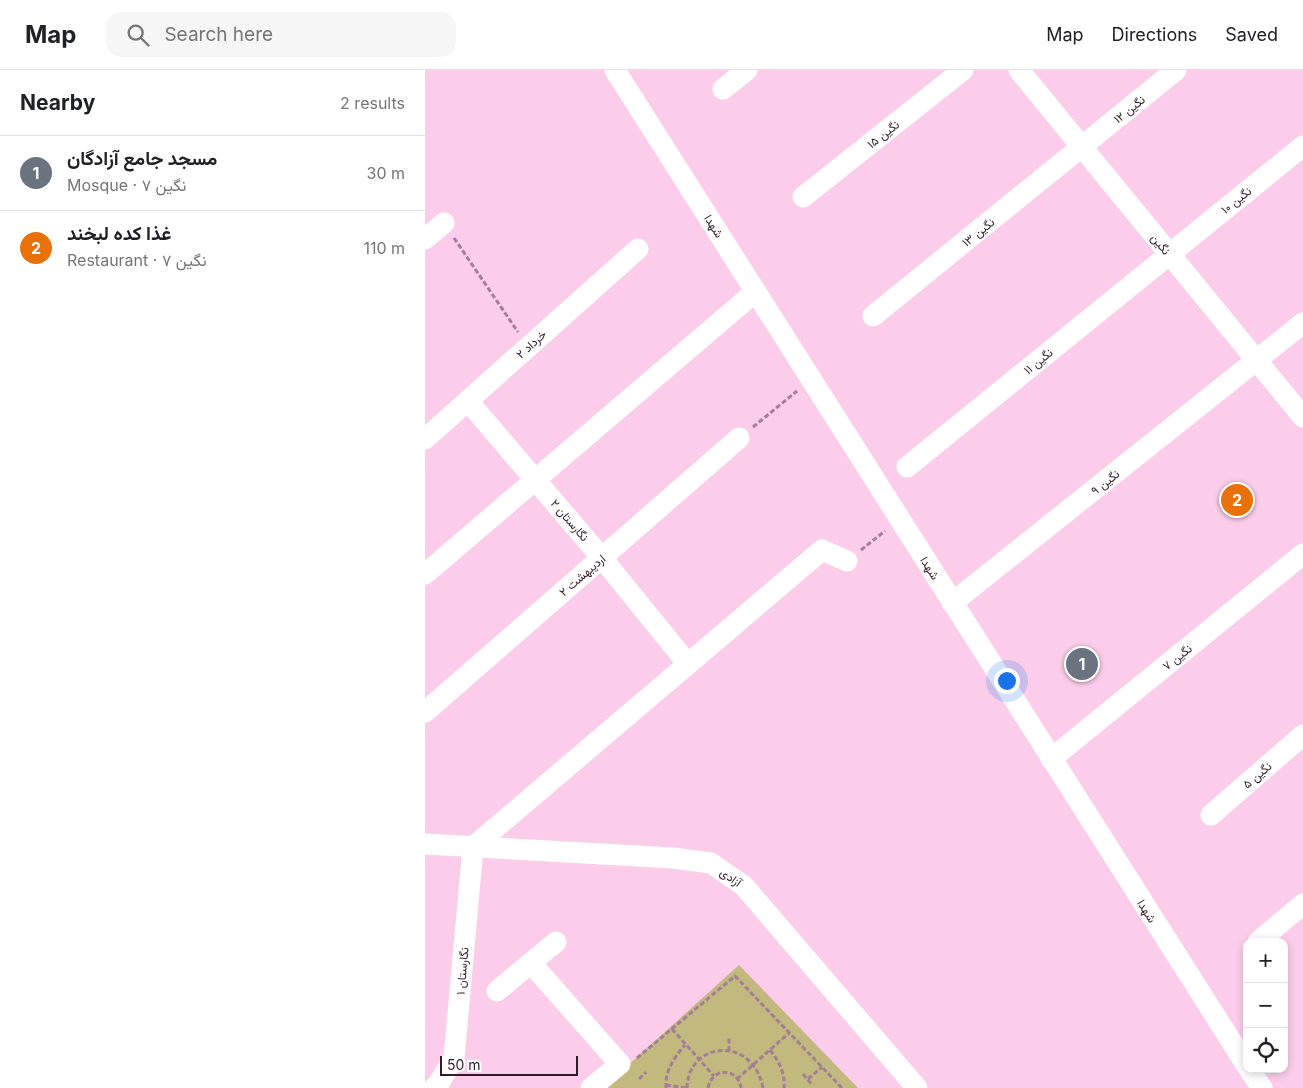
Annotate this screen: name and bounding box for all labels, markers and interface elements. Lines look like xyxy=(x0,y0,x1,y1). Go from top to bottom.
search box xyxy=(106,12,456,57)
text: Map xyxy=(25,20,76,49)
icon: search xyxy=(124,21,152,49)
text: Search here xyxy=(164,23,273,46)
text: Map xyxy=(1046,24,1084,45)
text: Directions xyxy=(1112,24,1197,45)
text: Saved xyxy=(1225,24,1278,45)
text: Nearby xyxy=(20,90,95,115)
street label: نگین ۱۲ xyxy=(1110,92,1148,127)
text: 2 results xyxy=(340,93,405,113)
street label: نگین ۱۵ xyxy=(864,117,903,152)
text: مسجد جامع آزادگان xyxy=(67,147,217,170)
text: 1 xyxy=(33,163,39,183)
text: 30 m xyxy=(367,163,405,183)
text: Mosque · نگین ۷ xyxy=(67,175,186,195)
street label: نگین ۱۰ xyxy=(1218,183,1255,218)
street label: شهدا xyxy=(700,212,727,241)
street label: نگین ۱۳ xyxy=(959,214,998,250)
text: غذا کده لبخند xyxy=(67,222,171,245)
street label: نگین xyxy=(1147,230,1174,258)
text: 2 xyxy=(31,238,41,258)
text: 110 m xyxy=(363,238,405,258)
text: Restaurant · نگین ۷ xyxy=(67,250,206,270)
street label: خرداد ۲ xyxy=(513,326,550,362)
street label: نگین ۱۱ xyxy=(1020,345,1056,378)
street label: نگین ۹ xyxy=(1088,466,1123,499)
pin: 2 xyxy=(1221,481,1253,519)
street label: نگارستان ۲ xyxy=(547,496,592,545)
street label: اردیبهشت ۲ xyxy=(556,551,609,600)
street label: شهدا xyxy=(916,554,943,583)
street label: نگین ۷ xyxy=(1159,641,1195,674)
pin: 1 xyxy=(1066,645,1098,683)
your location xyxy=(994,668,1020,694)
street label: نگین ۵ xyxy=(1239,758,1275,792)
street label: آزادی xyxy=(717,864,746,891)
street label: شهدا xyxy=(1133,897,1160,926)
map controls xyxy=(1243,938,1288,1073)
button: + xyxy=(1243,938,1288,983)
street label: نگارستان ۱ xyxy=(452,946,473,996)
button: − xyxy=(1243,983,1288,1028)
button: locate xyxy=(1243,1028,1288,1073)
scale bar xyxy=(440,1053,577,1076)
text: 50 m xyxy=(447,1056,481,1073)

